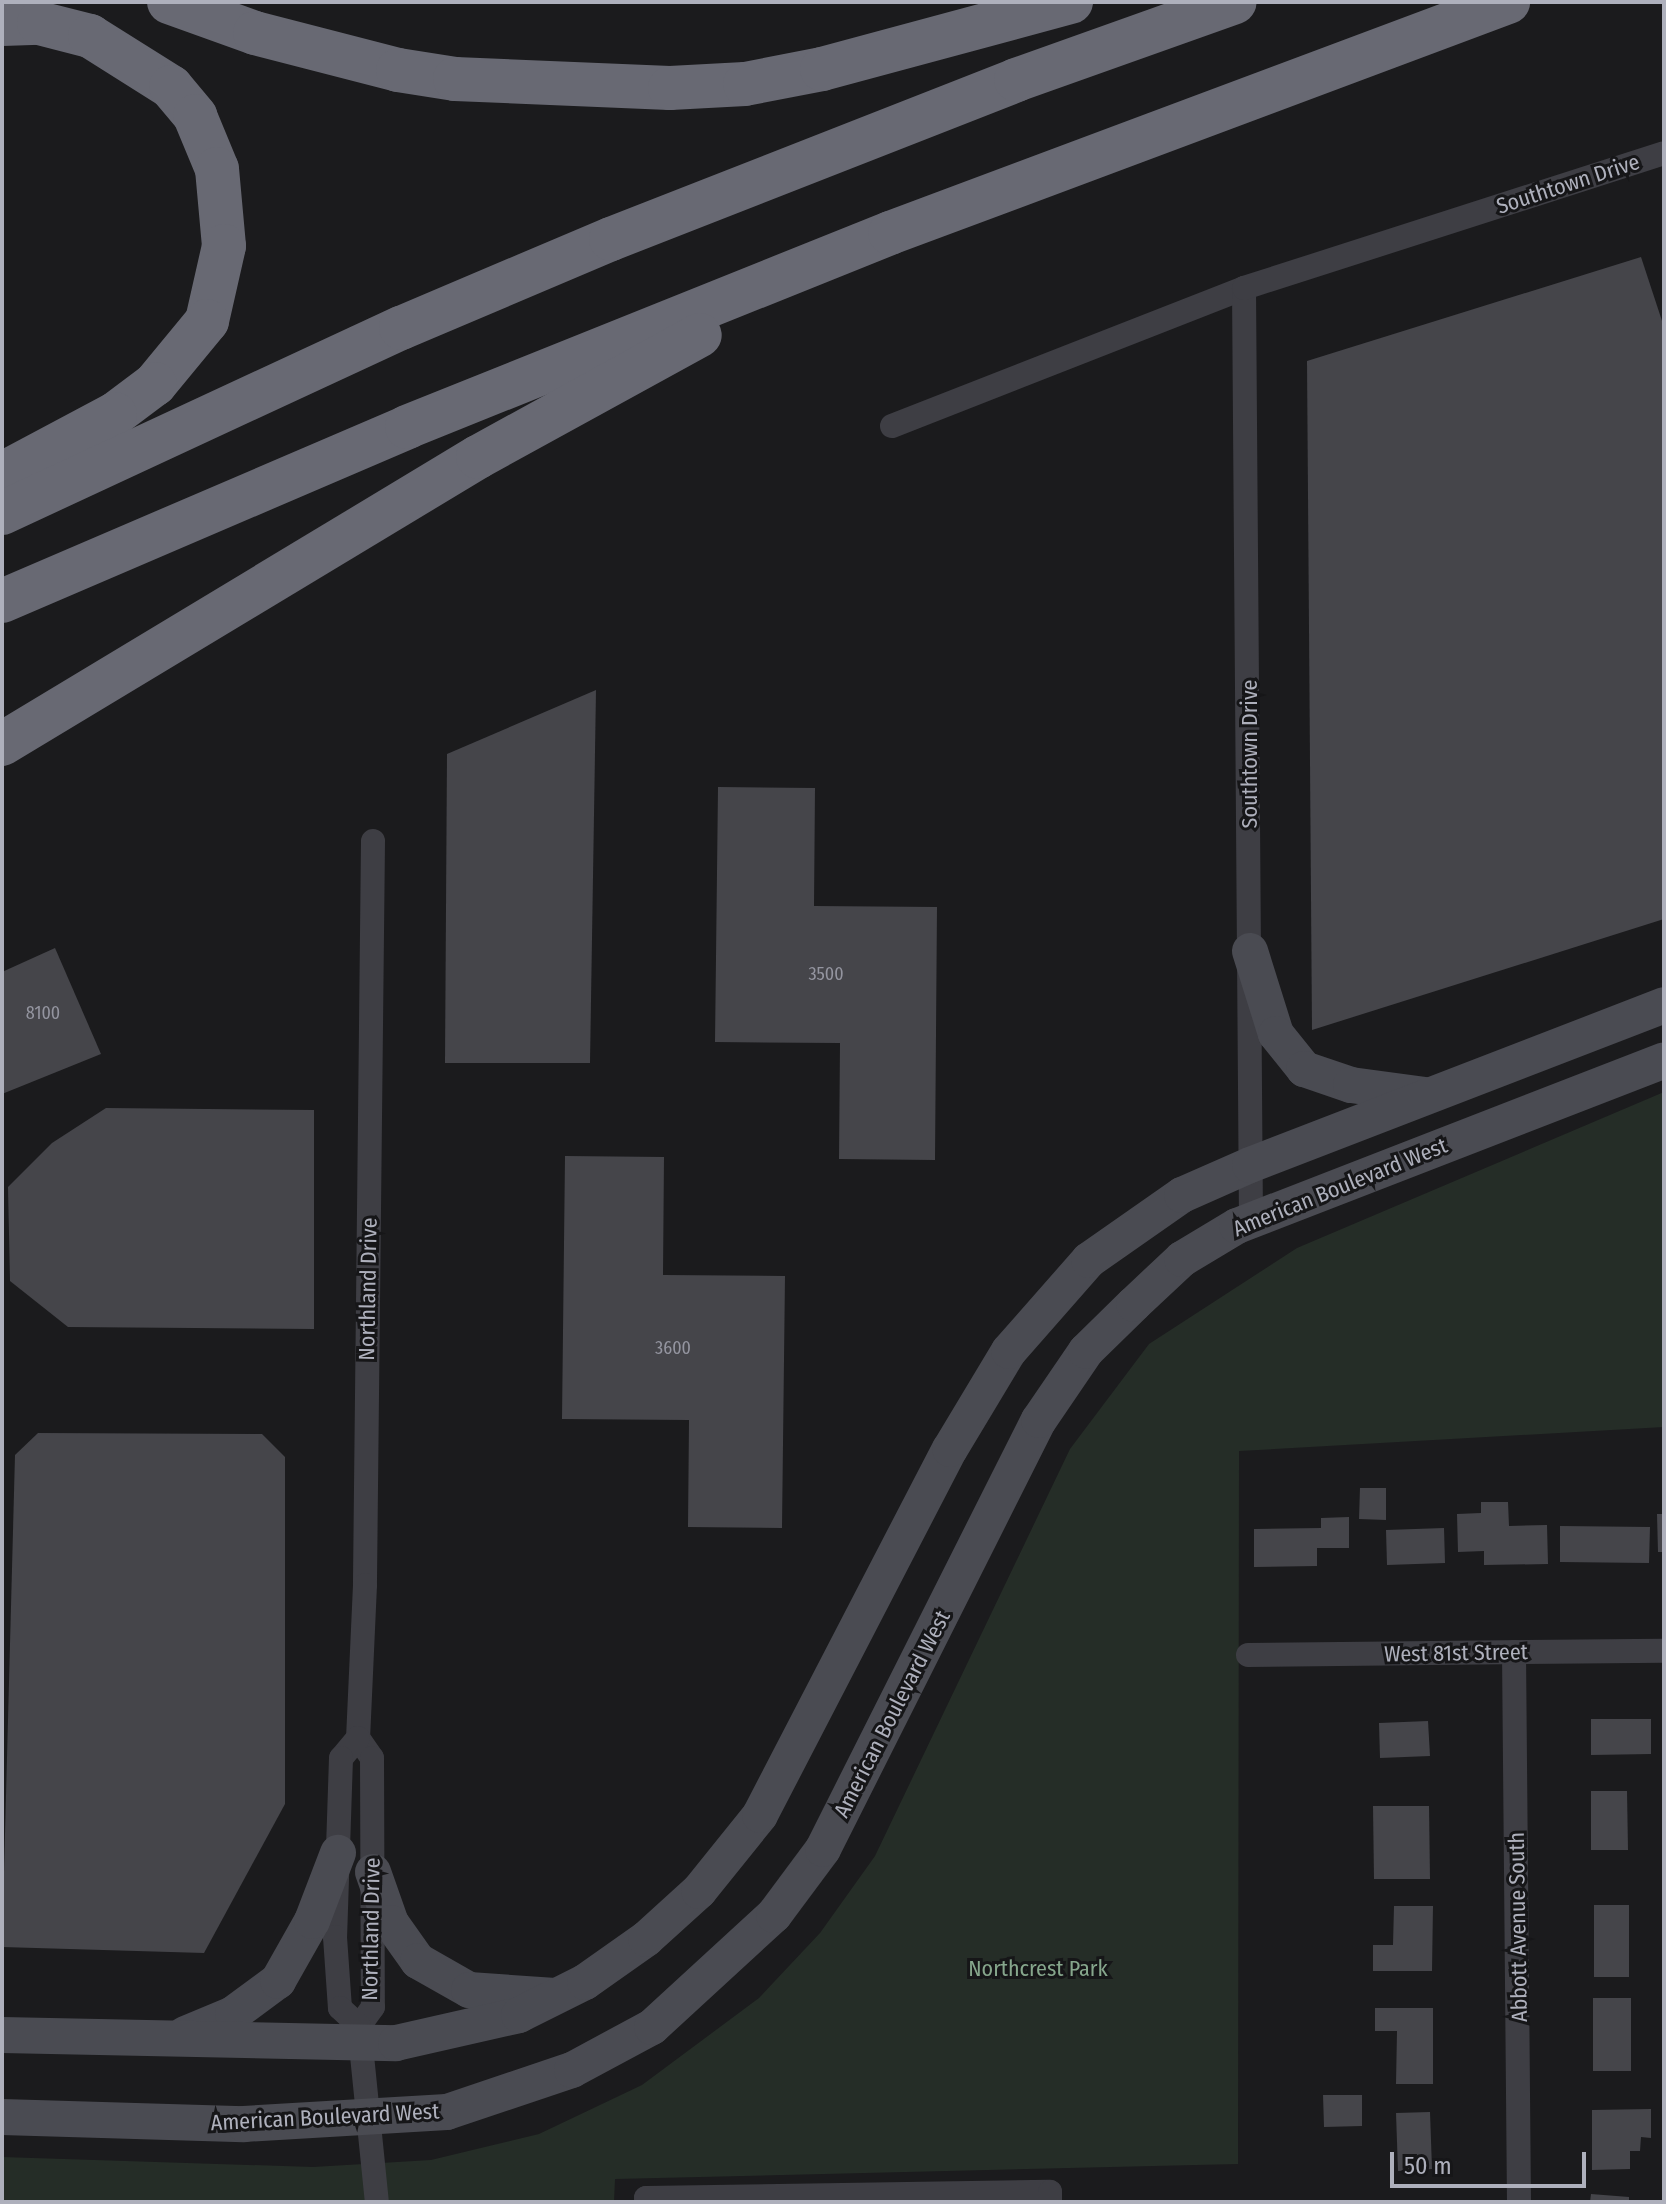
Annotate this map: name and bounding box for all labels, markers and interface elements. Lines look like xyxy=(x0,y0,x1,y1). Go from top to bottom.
street label: Southtown Drive xyxy=(1493,148,1643,220)
street label: Southtown Drive xyxy=(1237,680,1263,828)
house number: 3500 xyxy=(808,963,844,985)
house number: 8100 xyxy=(26,1002,60,1024)
street label: American Boulevard West xyxy=(1229,1132,1451,1242)
street label: Northland Drive xyxy=(354,1217,382,1361)
house number: 3600 xyxy=(655,1337,691,1359)
street label: American Boulevard West xyxy=(828,1606,956,1822)
street label: West 81st Street xyxy=(1384,1639,1528,1667)
street label: Abbott Avenue South xyxy=(1503,1832,1533,2022)
street label: Northland Drive xyxy=(357,1857,385,2001)
park label: Northcrest Park xyxy=(968,1956,1108,1982)
street label: American Boulevard West xyxy=(210,2098,440,2136)
scale bar xyxy=(1394,2136,1590,2186)
text: 50 m xyxy=(1404,2152,1452,2180)

